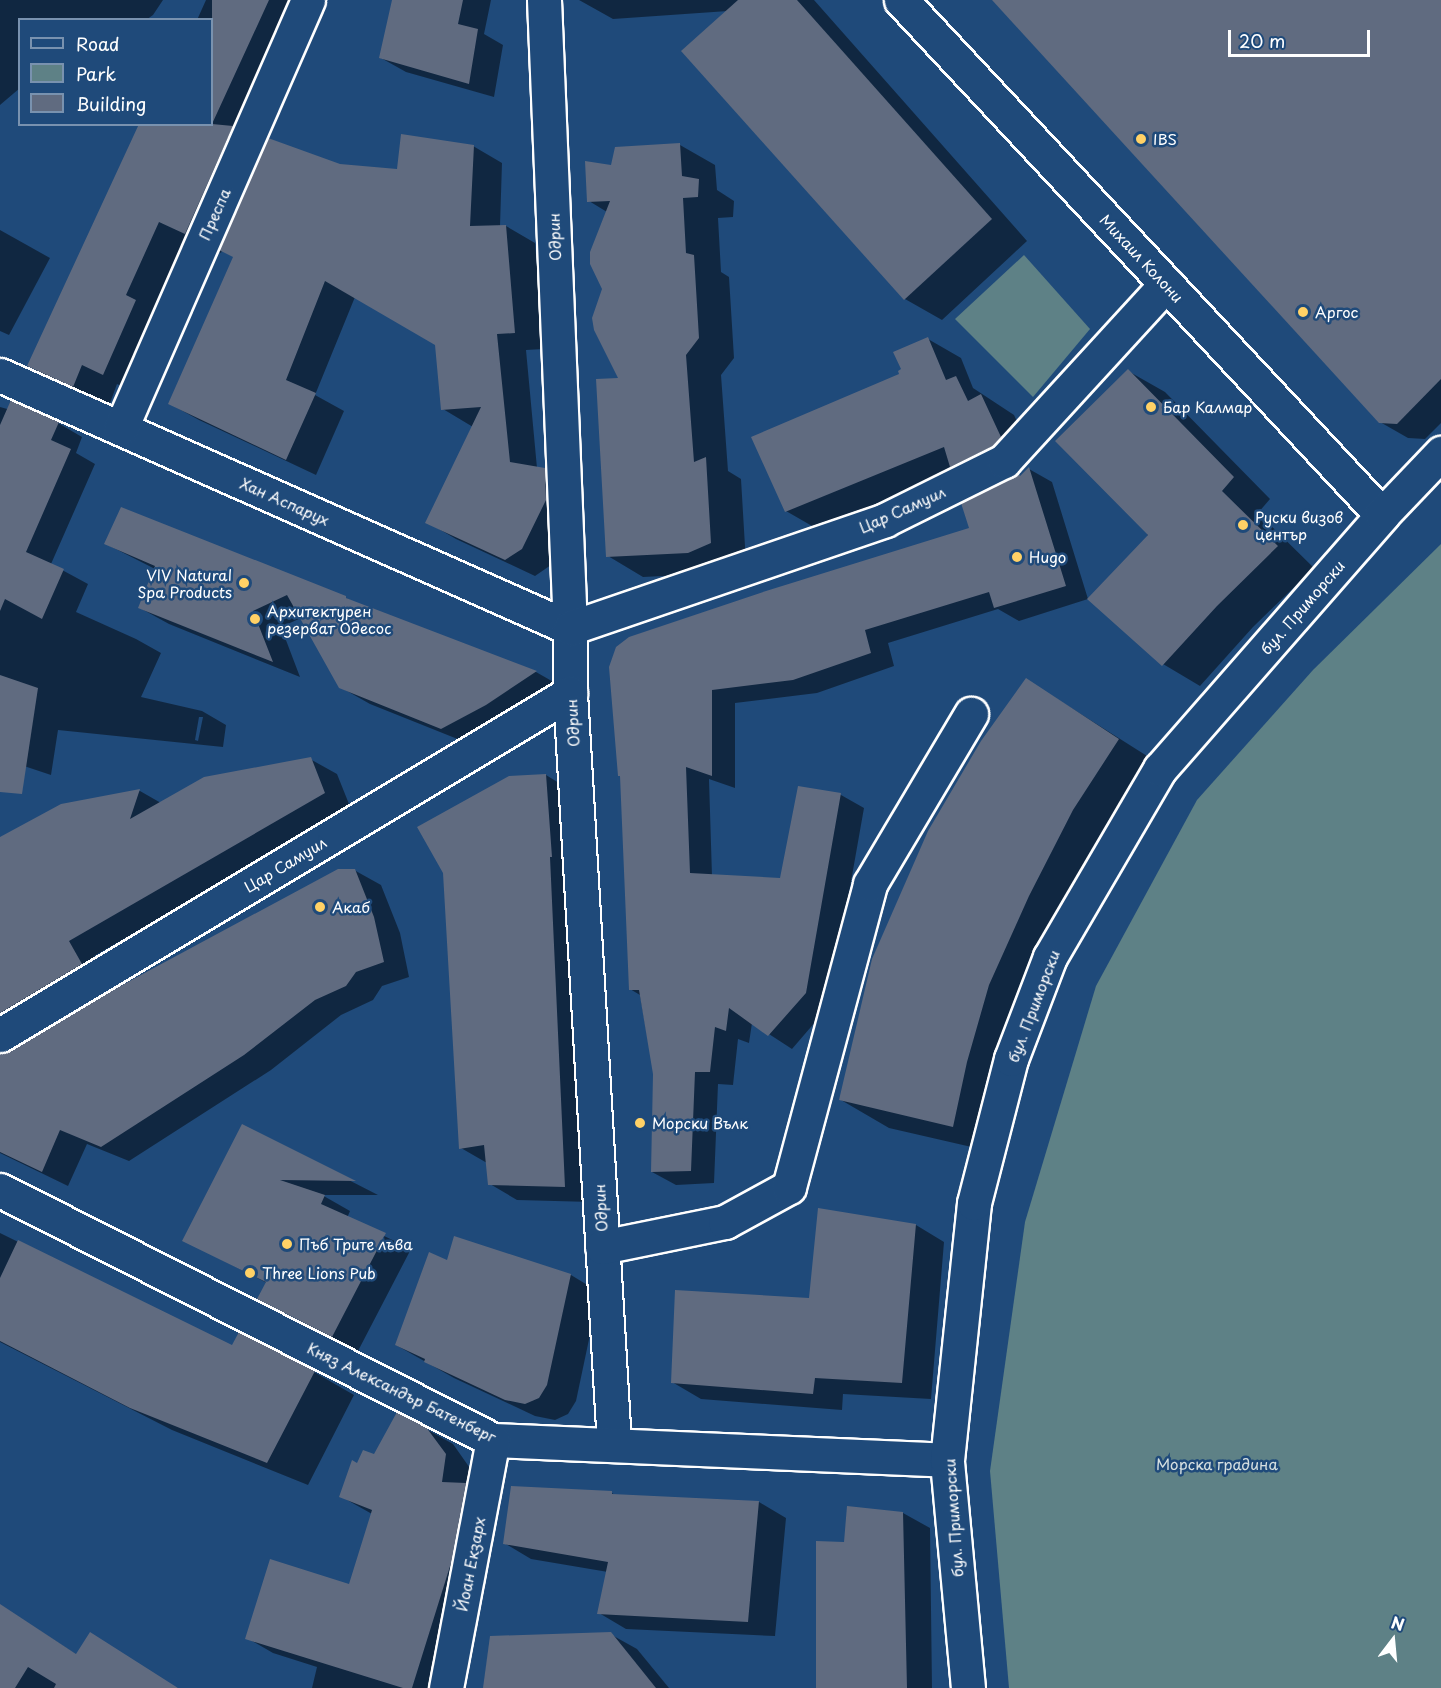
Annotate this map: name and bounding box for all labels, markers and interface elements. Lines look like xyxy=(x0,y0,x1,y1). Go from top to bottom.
legend xyxy=(18,18,213,126)
scale bar xyxy=(1231,18,1374,56)
text: 20 m xyxy=(1239,27,1285,54)
text: Road xyxy=(76,30,120,57)
text: Park xyxy=(76,60,116,87)
text: Building xyxy=(76,90,146,117)
place label: IBS xyxy=(1153,130,1177,148)
marker: IBS xyxy=(1134,132,1148,146)
street label: Преспа xyxy=(195,185,233,243)
street label: Михаил Колони xyxy=(1097,210,1187,306)
street label: Одрин xyxy=(544,213,564,261)
place label: Аргос xyxy=(1315,303,1358,321)
marker: Аргос xyxy=(1296,305,1310,319)
place label: Бар Калмар xyxy=(1163,398,1253,416)
marker: Бар Калмар xyxy=(1144,400,1158,414)
street label: Хан Аспарух xyxy=(237,473,333,529)
street label: Цар Самуил xyxy=(856,482,948,536)
place label: Руски визов център xyxy=(1255,507,1345,542)
marker: Руски визов център xyxy=(1236,518,1250,532)
place label: Hugo xyxy=(1029,548,1066,566)
marker: Hugo xyxy=(1010,550,1024,564)
street label: бул. Приморски xyxy=(1256,556,1348,658)
place label: VIV Natural Spa Products xyxy=(138,565,232,600)
marker: VIV Natural Spa Products xyxy=(237,576,251,590)
place label: Архитектурен резерват Одесос xyxy=(267,601,391,636)
marker: Архитектурен резерват Одесос xyxy=(248,612,262,626)
street label: Одрин xyxy=(562,699,582,747)
street label: Цар Самуил xyxy=(240,832,330,896)
place label: Акаб xyxy=(332,898,370,916)
marker: Акаб xyxy=(313,900,327,914)
street label: бул. Приморски xyxy=(1003,947,1063,1065)
place label: Морски Вълк xyxy=(652,1114,750,1132)
marker: Морски Вълк xyxy=(633,1116,647,1130)
street label: Одрин xyxy=(590,1184,610,1232)
place label: Пъб Трите лъва xyxy=(299,1235,414,1253)
marker: Пъб Трите лъва xyxy=(280,1237,294,1251)
place label: Three Lions Pub xyxy=(262,1264,377,1282)
marker: Three Lions Pub xyxy=(243,1266,257,1280)
street label: Княз Александър Батенберг xyxy=(305,1338,499,1446)
park label: Морска градина xyxy=(1155,1455,1279,1473)
street label: бул. Приморски xyxy=(940,1458,966,1578)
street label: Йоан Екзарх xyxy=(452,1515,488,1613)
text: N xyxy=(1389,1609,1407,1636)
north arrow xyxy=(1363,1610,1423,1670)

